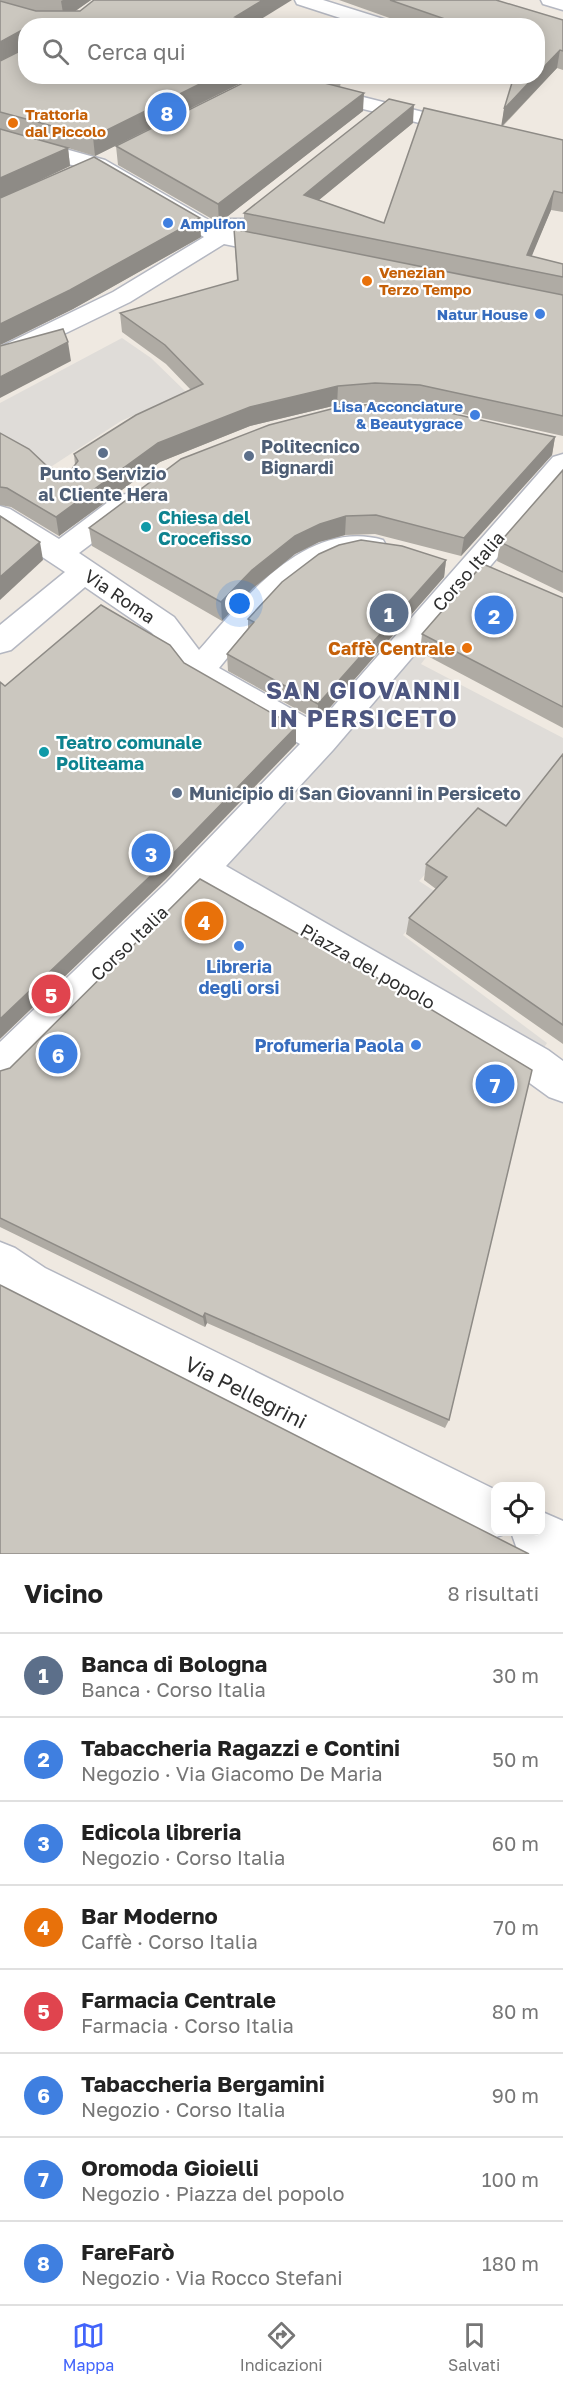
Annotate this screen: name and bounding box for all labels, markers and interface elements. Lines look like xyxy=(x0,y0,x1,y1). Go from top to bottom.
search box xyxy=(18,18,545,84)
icon: search xyxy=(39,35,72,68)
text: Cerca qui xyxy=(87,38,186,65)
pin: 8 xyxy=(148,90,186,134)
place label: Trattoria dal Piccolo xyxy=(25,105,106,140)
marker: Trattoria dal Piccolo xyxy=(6,116,20,130)
place label: Amplifon xyxy=(180,214,246,232)
marker: Amplifon xyxy=(161,216,175,230)
place label: Venezian Terzo Tempo xyxy=(379,263,471,298)
marker: Venezian Terzo Tempo xyxy=(360,274,374,288)
place label: Natur House xyxy=(437,305,528,323)
marker: Natur House xyxy=(533,307,547,321)
place label: Lisa Acconciature & Beautygrace xyxy=(333,397,463,432)
marker: Lisa Acconciature & Beautygrace xyxy=(468,408,482,422)
place label: Politecnico Bignardi xyxy=(261,435,360,478)
marker: Punto Servizio al Cliente Hera xyxy=(96,446,110,460)
marker: Politecnico Bignardi xyxy=(242,449,256,463)
place label: Punto Servizio al Cliente Hera xyxy=(38,462,168,505)
place label: Chiesa del Crocefisso xyxy=(158,506,252,549)
marker: Chiesa del Crocefisso xyxy=(139,520,153,534)
street label: Corso Italia xyxy=(427,527,509,615)
street label: Via Roma xyxy=(80,564,160,628)
your location xyxy=(225,589,254,618)
pin: 1 xyxy=(370,590,408,636)
pin: 2 xyxy=(474,592,514,638)
place label: Caffè Centrale xyxy=(328,637,455,659)
marker: Caffè Centrale xyxy=(460,641,474,655)
district label: SAN GIOVANNI IN PERSICETO xyxy=(266,675,462,732)
place label: Teatro comunale Politeama xyxy=(56,731,202,774)
marker: Teatro comunale Politeama xyxy=(37,745,51,759)
place label: Municipio di San Giovanni in Persiceto xyxy=(189,782,521,804)
marker: Municipio di San Giovanni in Persiceto xyxy=(170,786,184,800)
pin: 3 xyxy=(132,830,170,876)
pin: 4 xyxy=(184,898,224,944)
street label: Corso Italia xyxy=(86,901,172,985)
street label: Piazza del popolo xyxy=(297,919,439,1013)
marker: Libreria degli orsi xyxy=(232,939,246,953)
place label: Libreria degli orsi xyxy=(198,955,280,998)
pin: 5 xyxy=(32,972,70,1016)
pin: 6 xyxy=(38,1032,78,1076)
place label: Profumeria Paola xyxy=(254,1034,404,1056)
marker: Profumeria Paola xyxy=(409,1038,423,1052)
pin: 7 xyxy=(476,1062,514,1106)
street label: Via Pellegrini xyxy=(181,1350,311,1434)
map controls xyxy=(491,1482,545,1536)
button: locate xyxy=(491,1482,545,1536)
text: Vicino xyxy=(24,1578,103,1609)
text: 8 risultati xyxy=(447,1581,539,1605)
text: Banca di Bologna xyxy=(81,1650,267,1677)
text: 1 xyxy=(38,1663,49,1687)
text: 30 m xyxy=(492,1663,539,1687)
text: Banca · Corso Italia xyxy=(81,1677,266,1701)
text: Tabaccheria Ragazzi e Contini xyxy=(81,1734,400,1761)
text: 2 xyxy=(37,1747,50,1771)
text: 50 m xyxy=(492,1747,539,1771)
text: Negozio · Via Giacomo De Maria xyxy=(81,1761,383,1785)
text: Edicola libreria xyxy=(81,1818,241,1845)
text: 3 xyxy=(37,1831,50,1855)
text: 60 m xyxy=(492,1831,539,1855)
text: Negozio · Corso Italia xyxy=(81,1845,285,1869)
text: Bar Moderno xyxy=(81,1902,218,1929)
text: 4 xyxy=(37,1915,50,1939)
text: 70 m xyxy=(493,1915,539,1939)
text: Caffè · Corso Italia xyxy=(81,1929,258,1953)
text: Farmacia Centrale xyxy=(81,1986,276,2013)
text: 5 xyxy=(37,1999,50,2023)
text: 80 m xyxy=(492,1999,539,2023)
text: Farmacia · Corso Italia xyxy=(81,2013,294,2037)
text: Tabaccheria Bergamini xyxy=(81,2070,325,2097)
text: 6 xyxy=(37,2083,50,2107)
text: 90 m xyxy=(492,2083,539,2107)
text: Negozio · Corso Italia xyxy=(81,2097,285,2121)
text: Oromoda Gioielli xyxy=(81,2154,259,2181)
text: 7 xyxy=(38,2167,49,2191)
text: 100 m xyxy=(482,2167,539,2191)
text: Negozio · Piazza del popolo xyxy=(81,2181,344,2205)
text: FareFarò xyxy=(81,2238,175,2265)
text: 8 xyxy=(37,2251,50,2275)
text: 180 m xyxy=(482,2251,539,2275)
text: Negozio · Via Rocco Stefani xyxy=(81,2265,343,2289)
tab: Mappa xyxy=(63,2319,114,2375)
tab: Indicazioni xyxy=(240,2319,323,2375)
tab: Salvati xyxy=(448,2319,500,2375)

